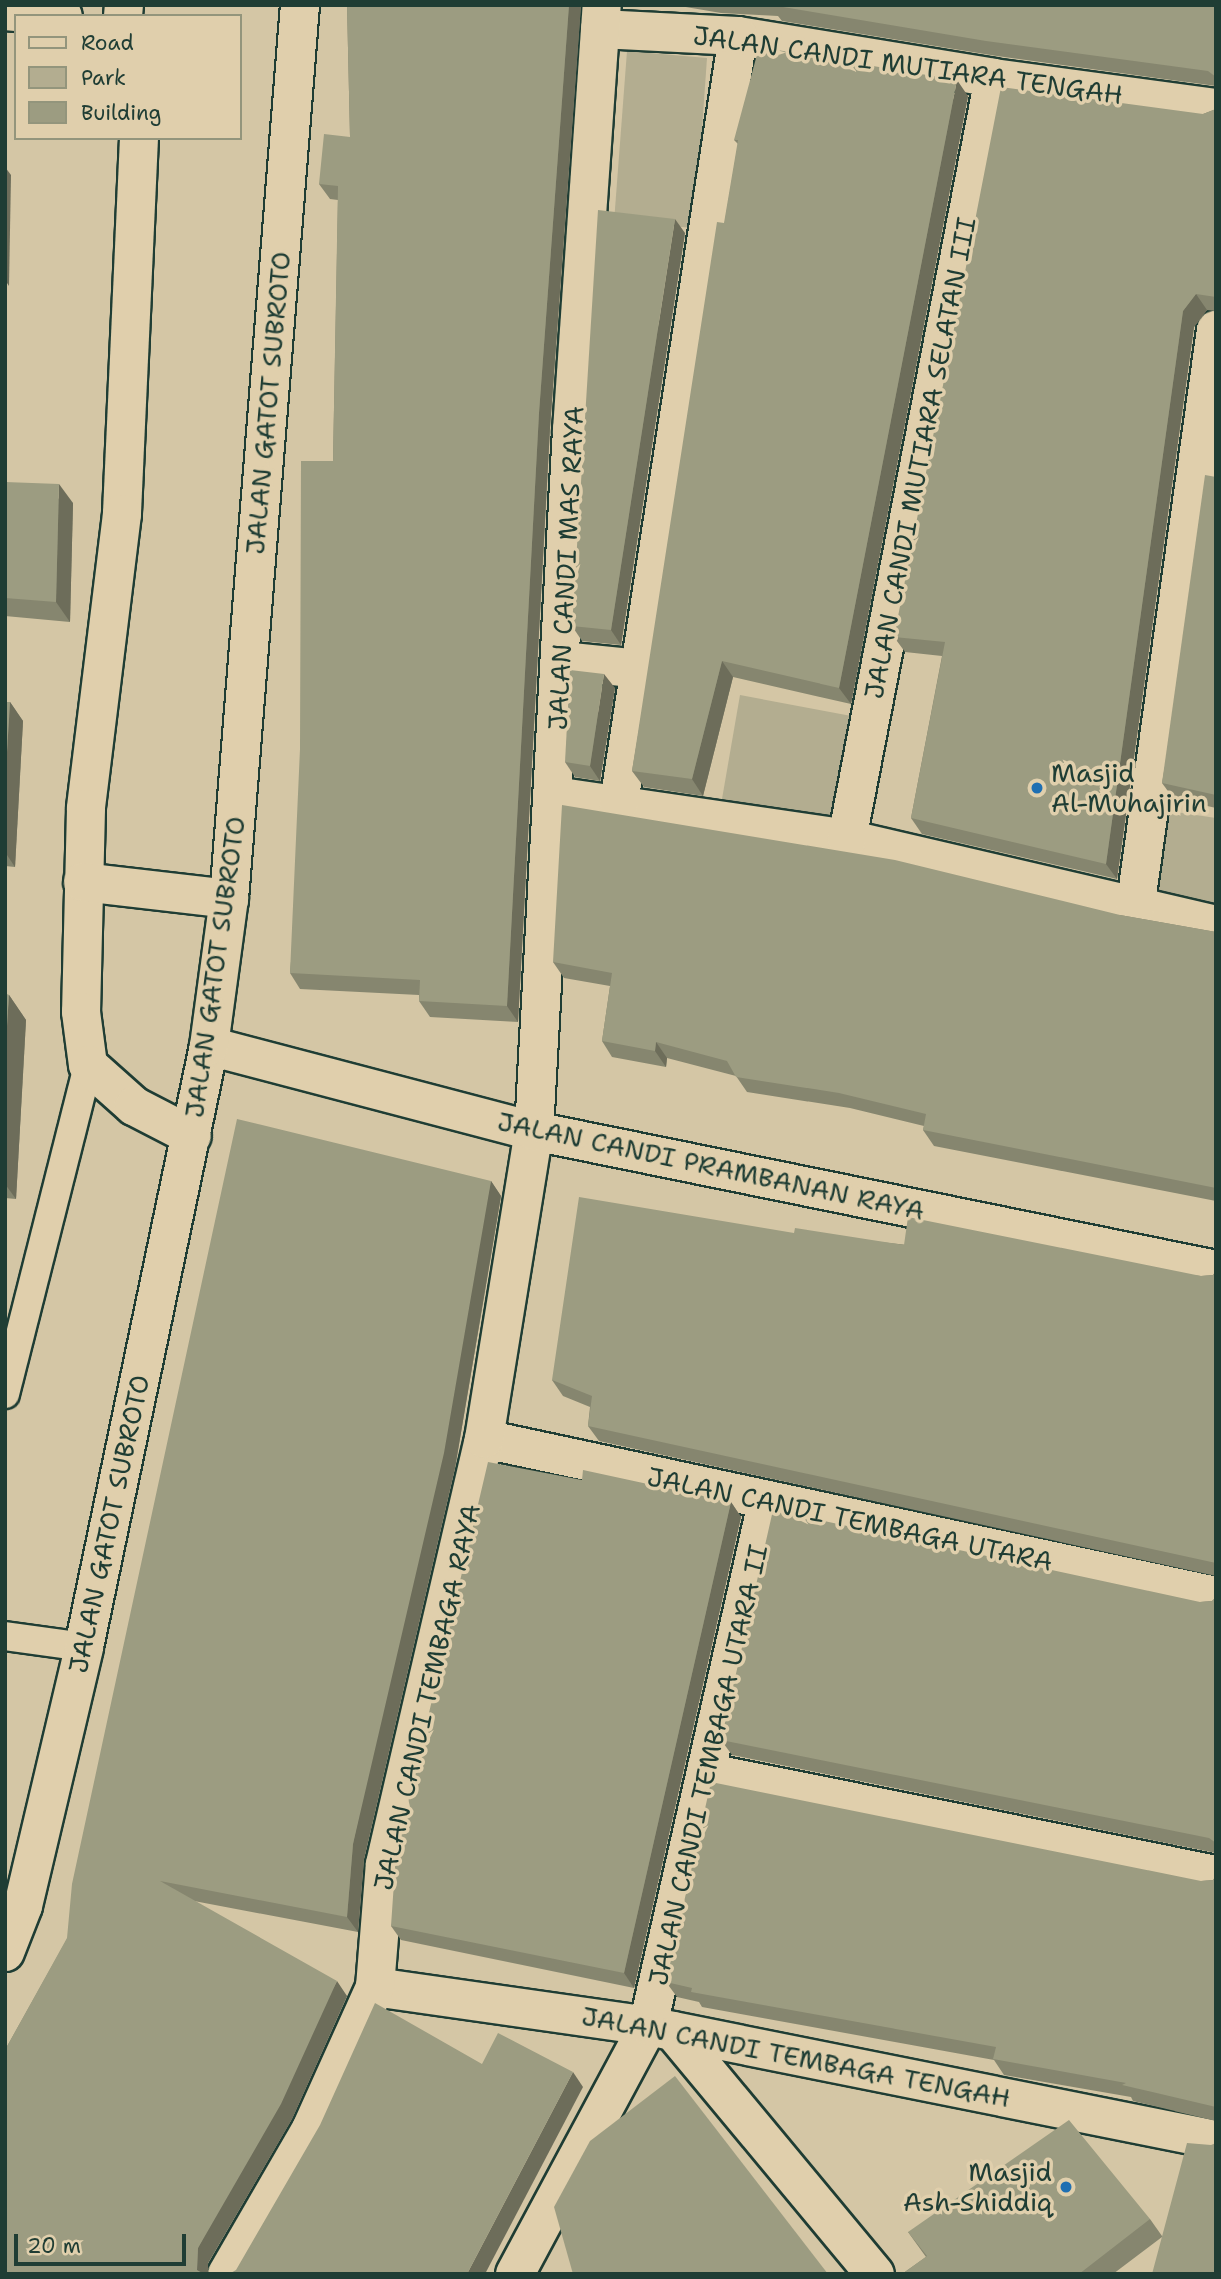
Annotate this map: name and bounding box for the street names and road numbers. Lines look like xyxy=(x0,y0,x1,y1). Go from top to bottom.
street label: JALAN CANDI MUTIARA TENGAH xyxy=(691,19,1125,111)
street label: JALAN CANDI MUTIARA SELATAN III xyxy=(858,214,982,702)
street label: JALAN GATOT SUBROTO xyxy=(239,250,297,556)
street label: JALAN CANDI MAS RAYA xyxy=(542,405,590,731)
street label: JALAN GATOT SUBROTO xyxy=(178,814,252,1120)
street label: JALAN CANDI PRAMBANAN RAYA xyxy=(495,1105,927,1227)
street label: JALAN GATOT SUBROTO xyxy=(62,1372,156,1676)
street label: JALAN CANDI TEMBAGA UTARA xyxy=(645,1461,1055,1577)
street label: JALAN CANDI TEMBAGA RAYA xyxy=(367,1501,487,1893)
street label: JALAN CANDI TEMBAGA UTARA II xyxy=(642,1542,774,1988)
street label: JALAN CANDI TEMBAGA TENGAH xyxy=(579,2000,1013,2114)

